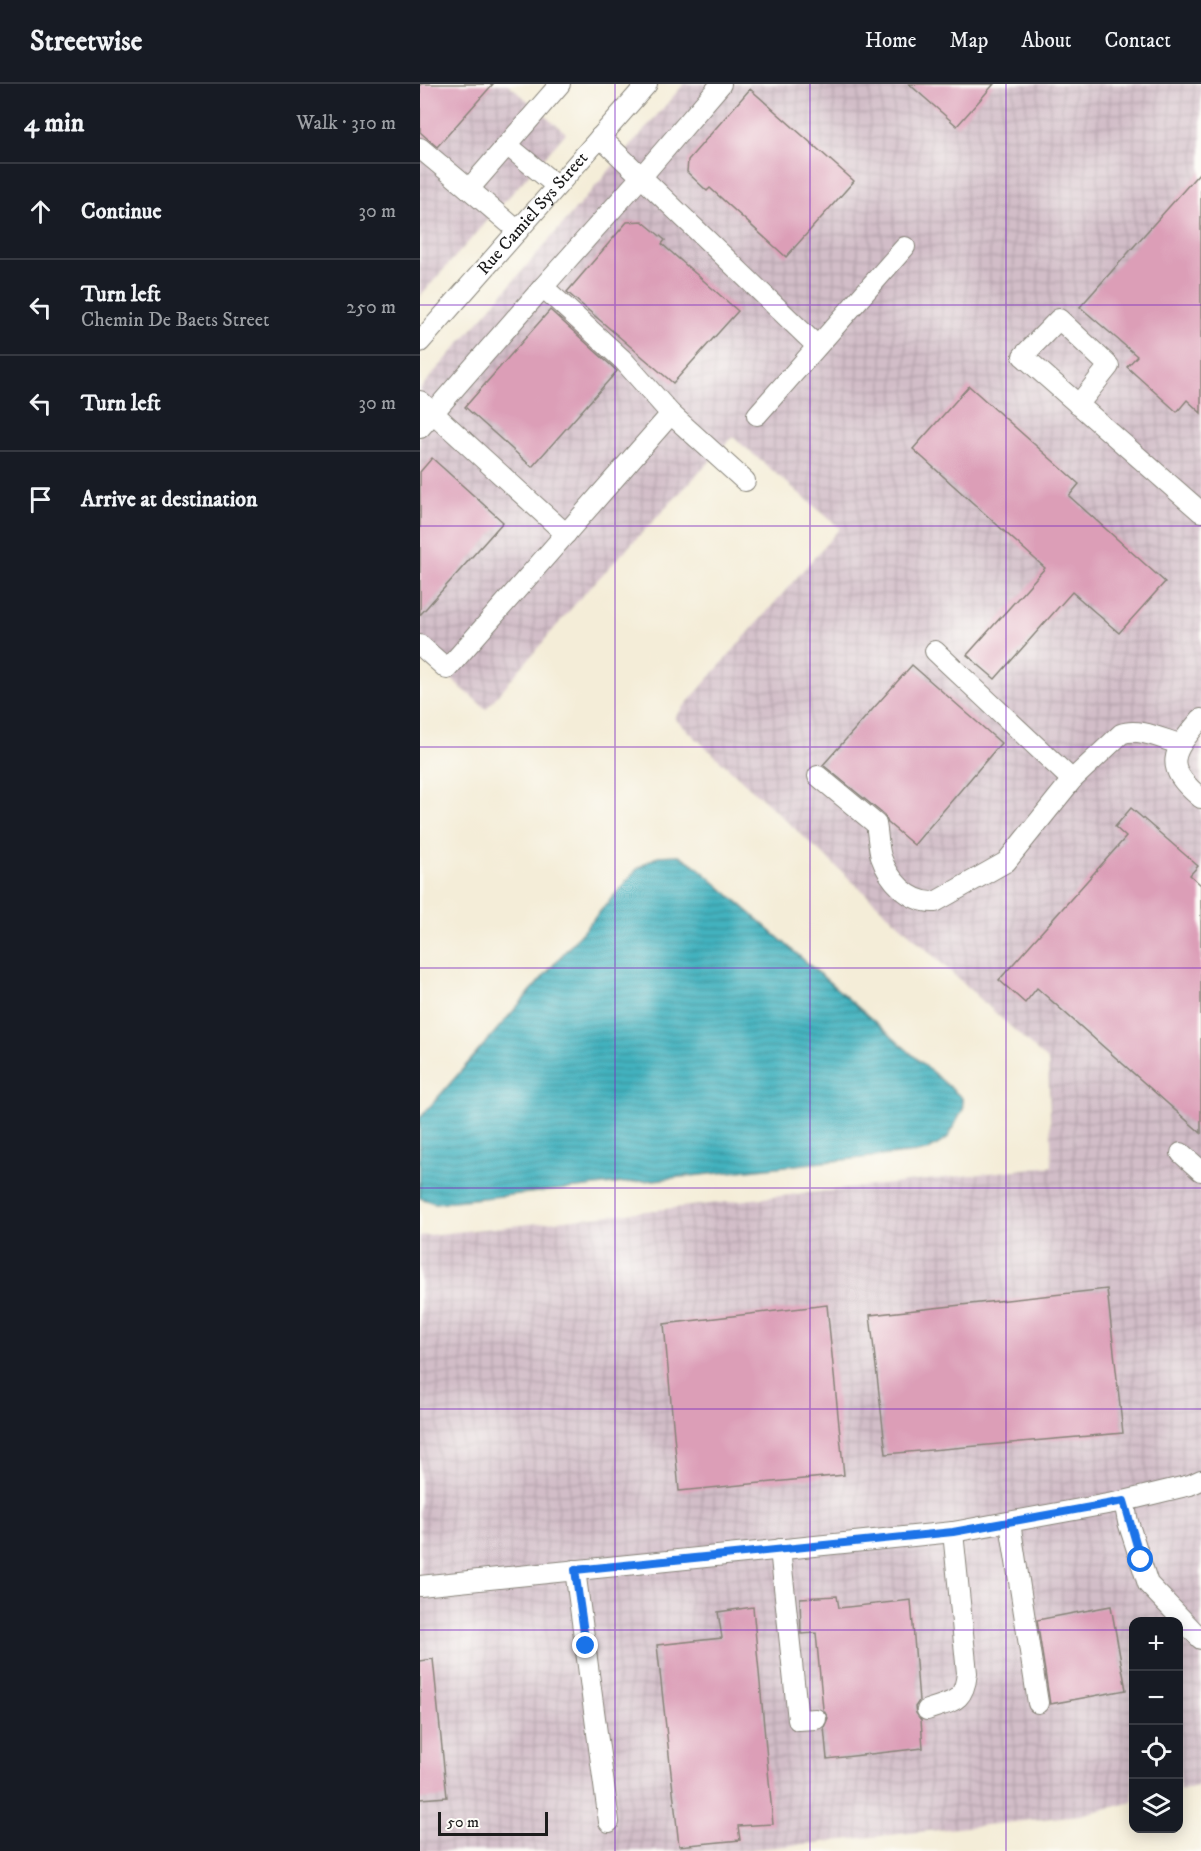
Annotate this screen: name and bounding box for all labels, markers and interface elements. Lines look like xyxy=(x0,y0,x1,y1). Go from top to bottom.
text: Streetwise xyxy=(30,24,142,59)
text: Home xyxy=(865,28,917,54)
text: Map xyxy=(950,28,988,54)
text: About xyxy=(1021,28,1072,54)
text: Contact xyxy=(1105,28,1171,54)
text: 4 min xyxy=(24,107,84,140)
text: Walk · 310 m xyxy=(296,111,396,136)
street label: Rue Camiel Sys Street xyxy=(473,147,593,280)
icon: ahead xyxy=(24,195,57,228)
text: Continue xyxy=(81,198,162,225)
text: 30 m xyxy=(358,199,396,224)
text: Turn left xyxy=(81,281,161,308)
icon: left xyxy=(24,291,57,324)
text: 250 m xyxy=(346,295,396,320)
text: Chemin De Baets Street xyxy=(81,308,270,333)
icon: left xyxy=(24,387,57,420)
text: Turn left xyxy=(81,390,161,417)
text: 30 m xyxy=(358,391,396,416)
icon: arrive xyxy=(24,483,57,516)
text: Arrive at destination xyxy=(81,486,258,513)
route start xyxy=(1127,1546,1153,1572)
map controls xyxy=(1129,1617,1183,1833)
button: + xyxy=(1129,1617,1183,1671)
route end xyxy=(572,1632,598,1658)
button: − xyxy=(1129,1671,1183,1725)
button: locate xyxy=(1129,1725,1183,1779)
button: layers xyxy=(1129,1779,1183,1833)
scale bar xyxy=(438,1809,548,1836)
text: 50 m xyxy=(447,1812,479,1832)

